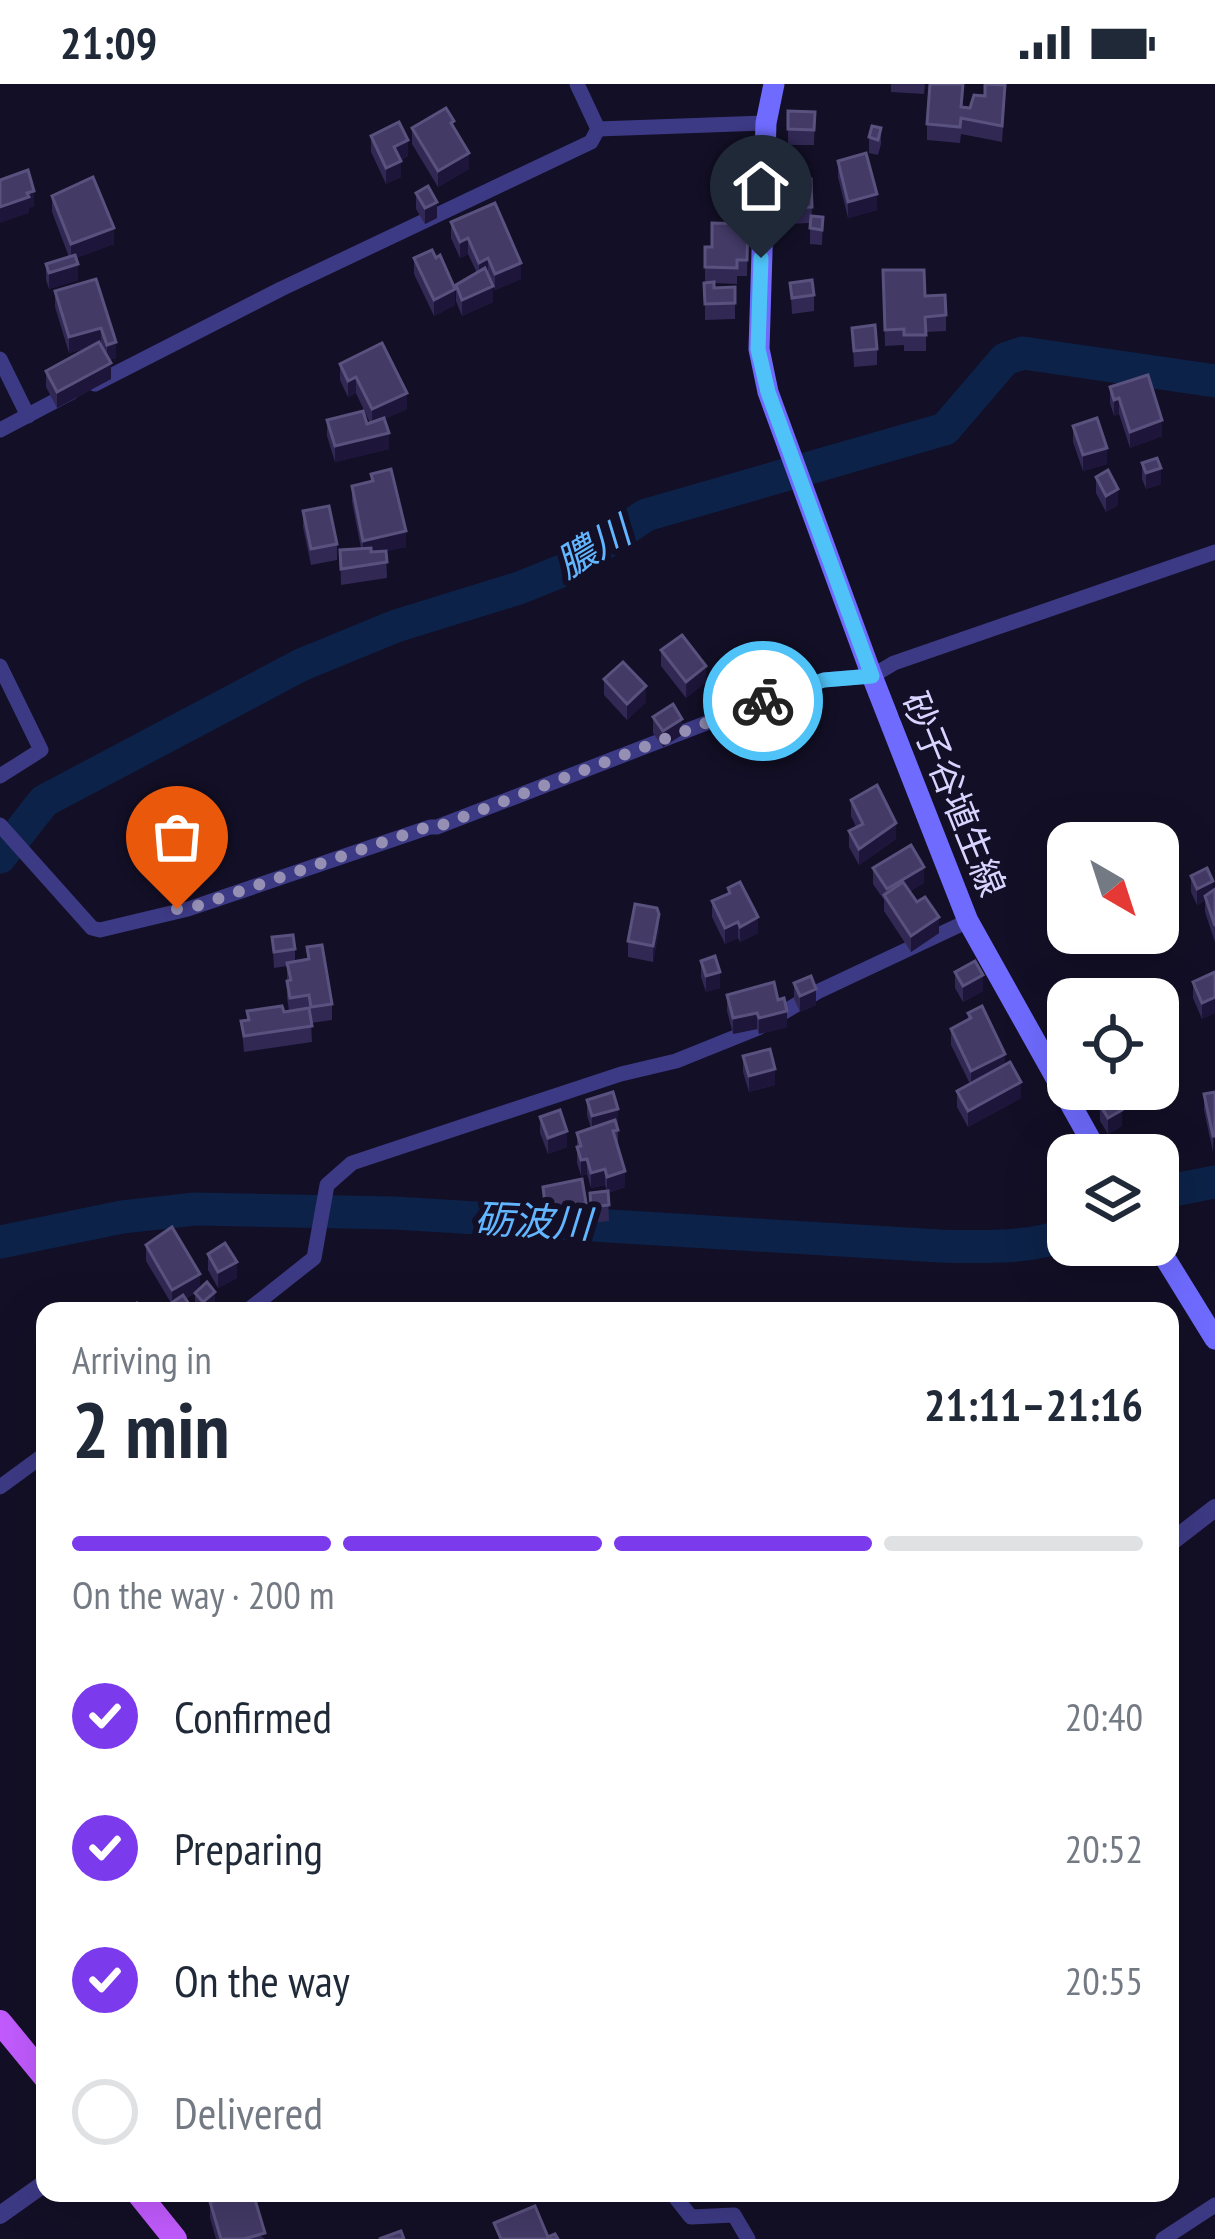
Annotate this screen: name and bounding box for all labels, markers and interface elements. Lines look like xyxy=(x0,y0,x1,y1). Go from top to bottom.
text: 21:09 xyxy=(60,13,157,71)
pin xyxy=(710,135,812,258)
icon: home xyxy=(728,153,794,219)
water label: 膿川 xyxy=(546,503,643,589)
courier xyxy=(703,641,823,761)
icon: bike xyxy=(730,668,796,734)
street label: 砂子谷埴生線 xyxy=(892,685,1017,903)
pin xyxy=(126,786,228,909)
icon: bag xyxy=(144,804,210,870)
north arrow xyxy=(1047,822,1179,954)
map controls xyxy=(1047,822,1179,1266)
button: locate xyxy=(1047,978,1179,1110)
button: layers xyxy=(1047,1134,1179,1266)
water label: 砺波川 xyxy=(473,1192,597,1249)
text: Arriving in xyxy=(72,1334,212,1385)
text: 21:11–21:16 xyxy=(924,1375,1143,1433)
text: 2 min xyxy=(72,1379,230,1480)
text: On the way · 200 m xyxy=(72,1569,334,1620)
icon: check xyxy=(72,1683,138,1749)
text: Confirmed xyxy=(174,1687,332,1745)
text: 20:40 xyxy=(1065,1691,1143,1742)
icon: check xyxy=(72,1815,138,1881)
text: Preparing xyxy=(174,1819,323,1877)
text: 20:52 xyxy=(1065,1823,1143,1874)
icon: check xyxy=(72,1947,138,2013)
text: On the way xyxy=(174,1951,350,2009)
text: 20:55 xyxy=(1065,1955,1143,2006)
text: Delivered xyxy=(174,2083,323,2141)

